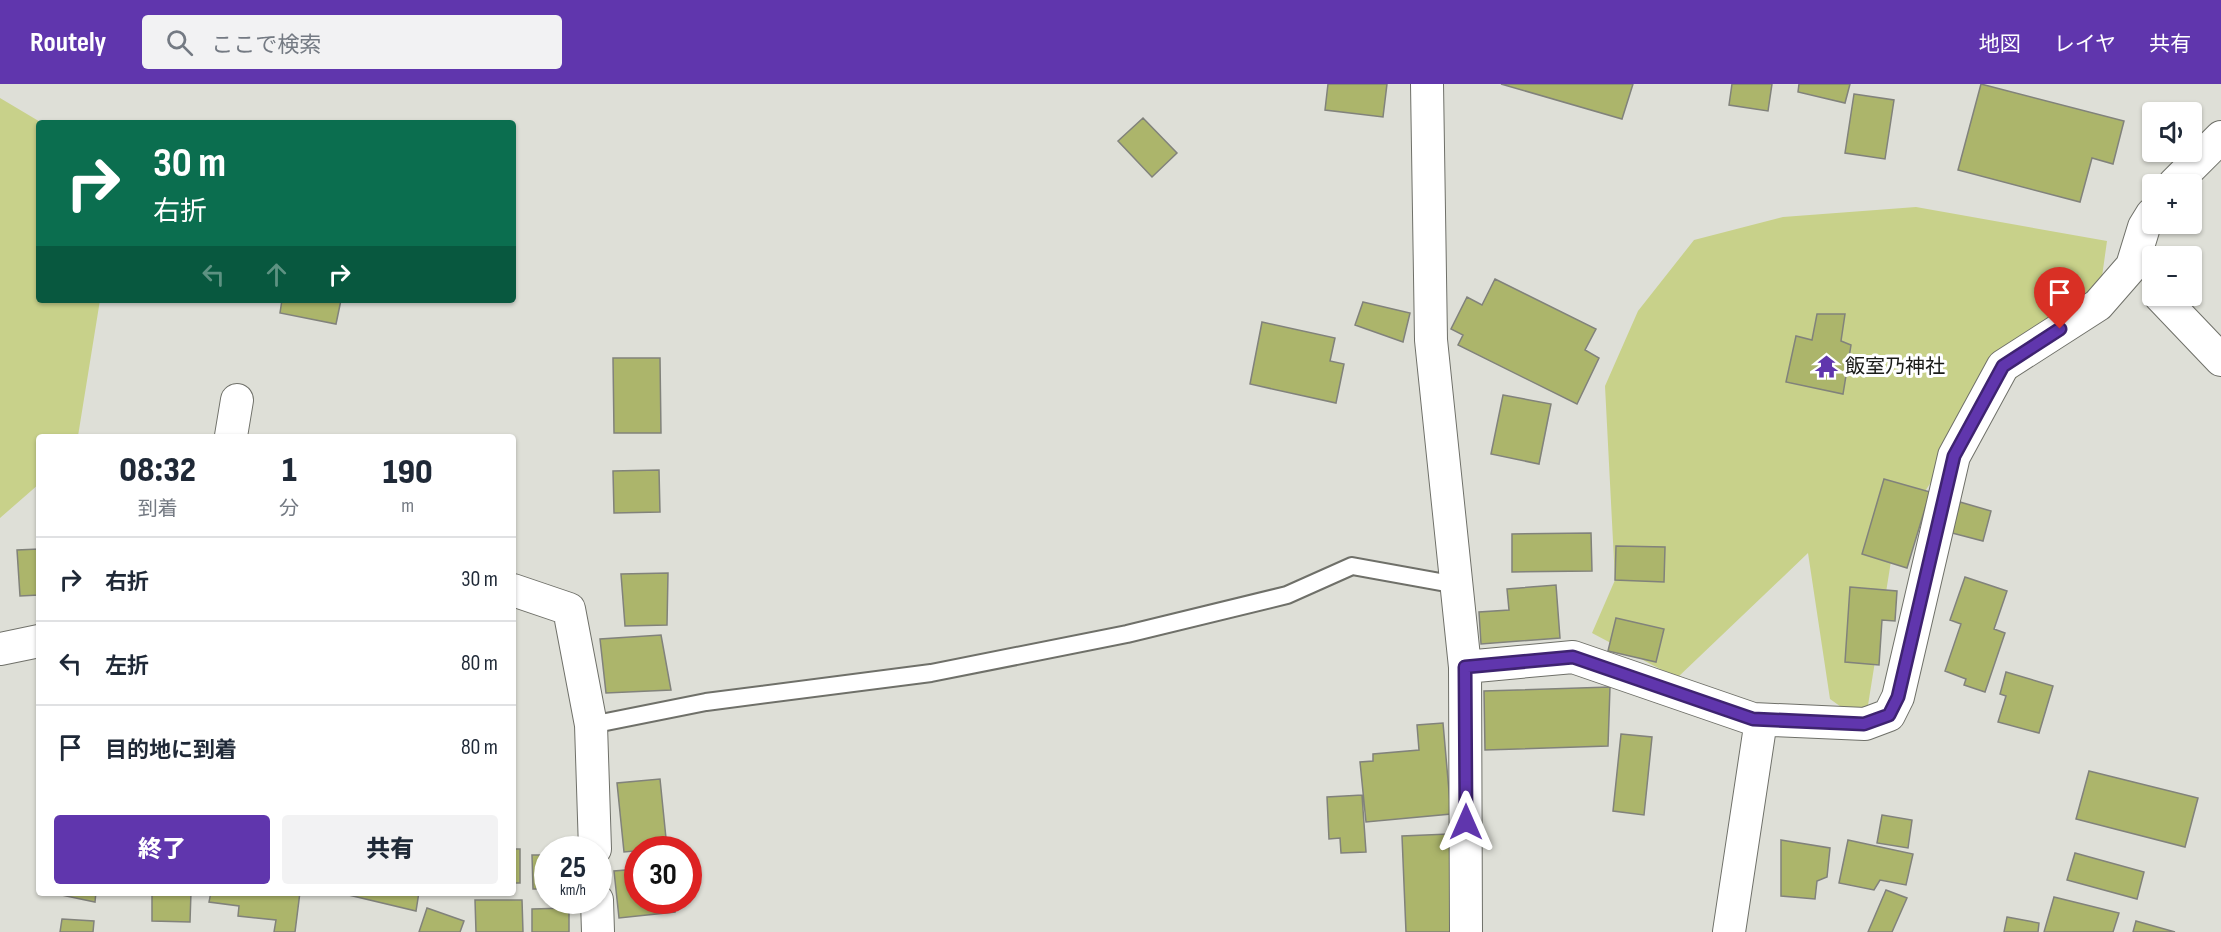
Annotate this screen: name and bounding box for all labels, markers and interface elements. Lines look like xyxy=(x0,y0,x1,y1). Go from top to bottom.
search box xyxy=(142,15,562,69)
text: Routely xyxy=(30,26,106,59)
icon: search xyxy=(163,26,196,59)
text: ここで検索 xyxy=(211,32,321,59)
text: 地図 xyxy=(1979,32,2021,57)
text: レイヤ xyxy=(2054,32,2116,57)
text: 共有 xyxy=(2149,32,2191,57)
map controls xyxy=(2142,102,2202,306)
button: sound xyxy=(2142,102,2202,162)
text: 30 m xyxy=(153,138,226,189)
icon: right xyxy=(54,144,132,222)
button: + xyxy=(2142,174,2202,234)
text: 右折 xyxy=(153,196,207,228)
button: − xyxy=(2142,246,2202,306)
icon: left xyxy=(197,258,230,291)
icon: ahead xyxy=(260,258,293,291)
icon: right xyxy=(323,258,356,291)
pin xyxy=(2034,267,2085,329)
icon: arrive xyxy=(2043,276,2076,309)
temple icon: 飯室乃神社 xyxy=(1814,354,1840,380)
place label: 飯室乃神社 xyxy=(1845,355,1945,379)
text: 08:32 xyxy=(119,449,196,492)
text: 1 xyxy=(282,449,297,492)
text: 190 xyxy=(383,451,433,494)
text: m xyxy=(401,494,414,518)
text: 到着 xyxy=(138,497,178,521)
text: 分 xyxy=(279,497,299,521)
icon: right xyxy=(54,563,87,596)
text: 30 m xyxy=(461,566,498,593)
text: 右折 xyxy=(105,569,149,596)
icon: left xyxy=(54,647,87,680)
text: 80 m xyxy=(461,650,498,677)
text: 左折 xyxy=(105,653,149,680)
icon: arrive xyxy=(54,731,87,764)
text: 80 m xyxy=(461,734,498,761)
text: 目的地に到着 xyxy=(105,737,237,764)
position arrow xyxy=(1434,790,1498,854)
button: 終了 xyxy=(54,815,270,884)
button: 共有 xyxy=(282,815,498,884)
speed limit sign: 30 xyxy=(624,836,702,914)
text: 25 xyxy=(560,850,586,886)
text: km/h xyxy=(560,881,586,900)

